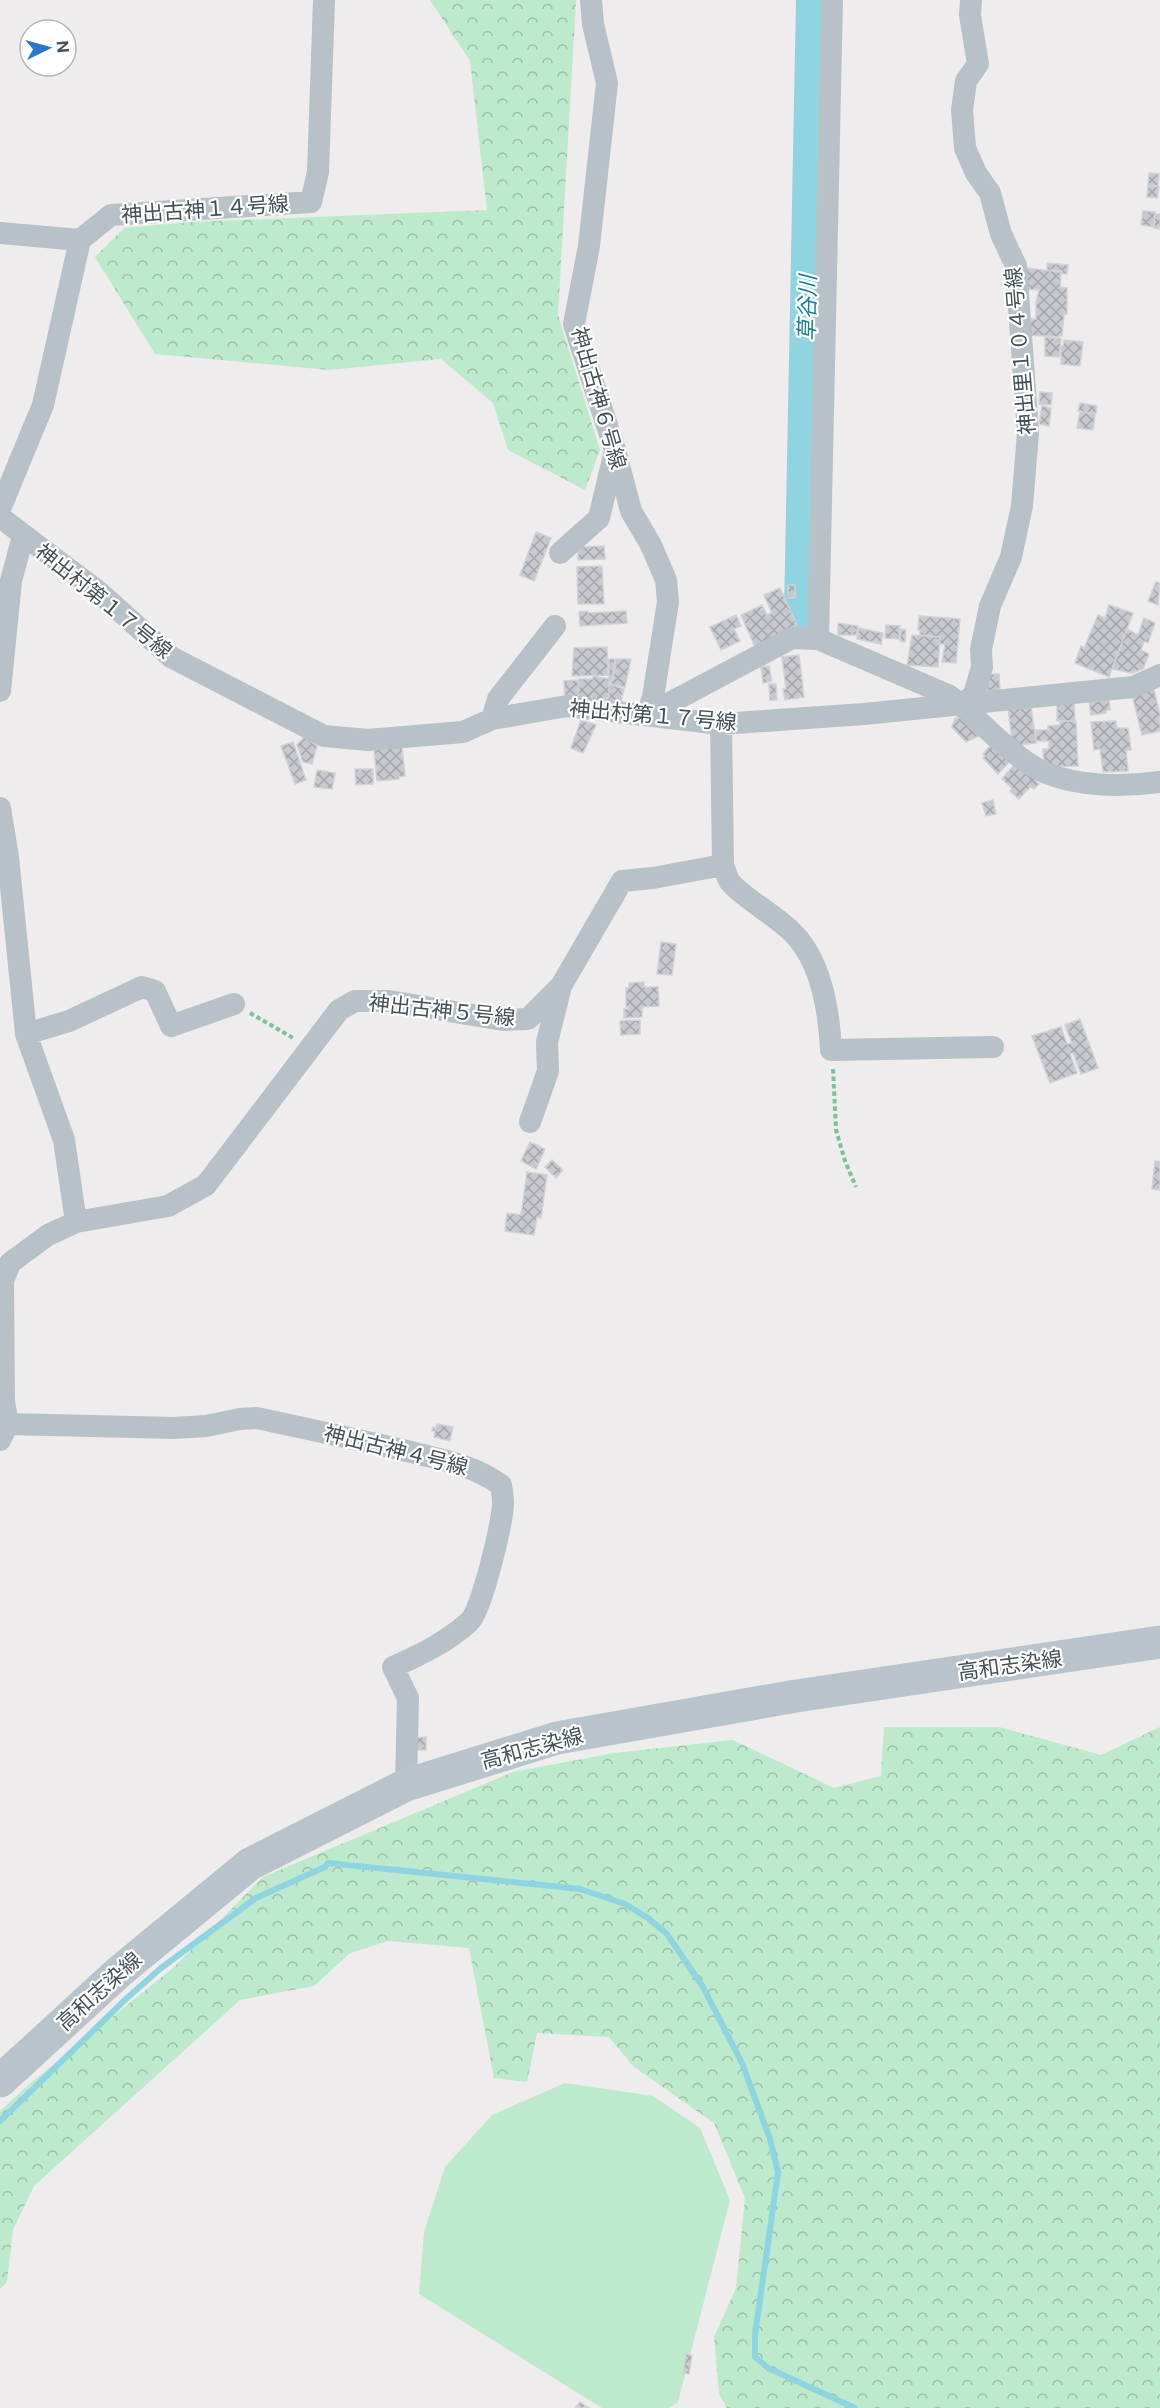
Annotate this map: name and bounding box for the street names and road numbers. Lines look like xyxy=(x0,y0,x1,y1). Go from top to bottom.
street label: 神出古神１４号線 xyxy=(120,191,290,227)
street label: 神出里１０４号線 xyxy=(1000,266,1040,436)
street label: 神出古神６号線 xyxy=(567,324,631,472)
street label: 神出村第１７号線 xyxy=(31,538,177,664)
street label: 神出村第１７号線 xyxy=(568,695,738,735)
street label: 神出古神５号線 xyxy=(368,990,516,1030)
street label: 神出古神４号線 xyxy=(322,1420,470,1480)
street label: 高和志染線 xyxy=(956,1645,1064,1685)
street label: 高和志染線 xyxy=(478,1722,586,1774)
street label: 高和志染線 xyxy=(52,1947,146,2035)

